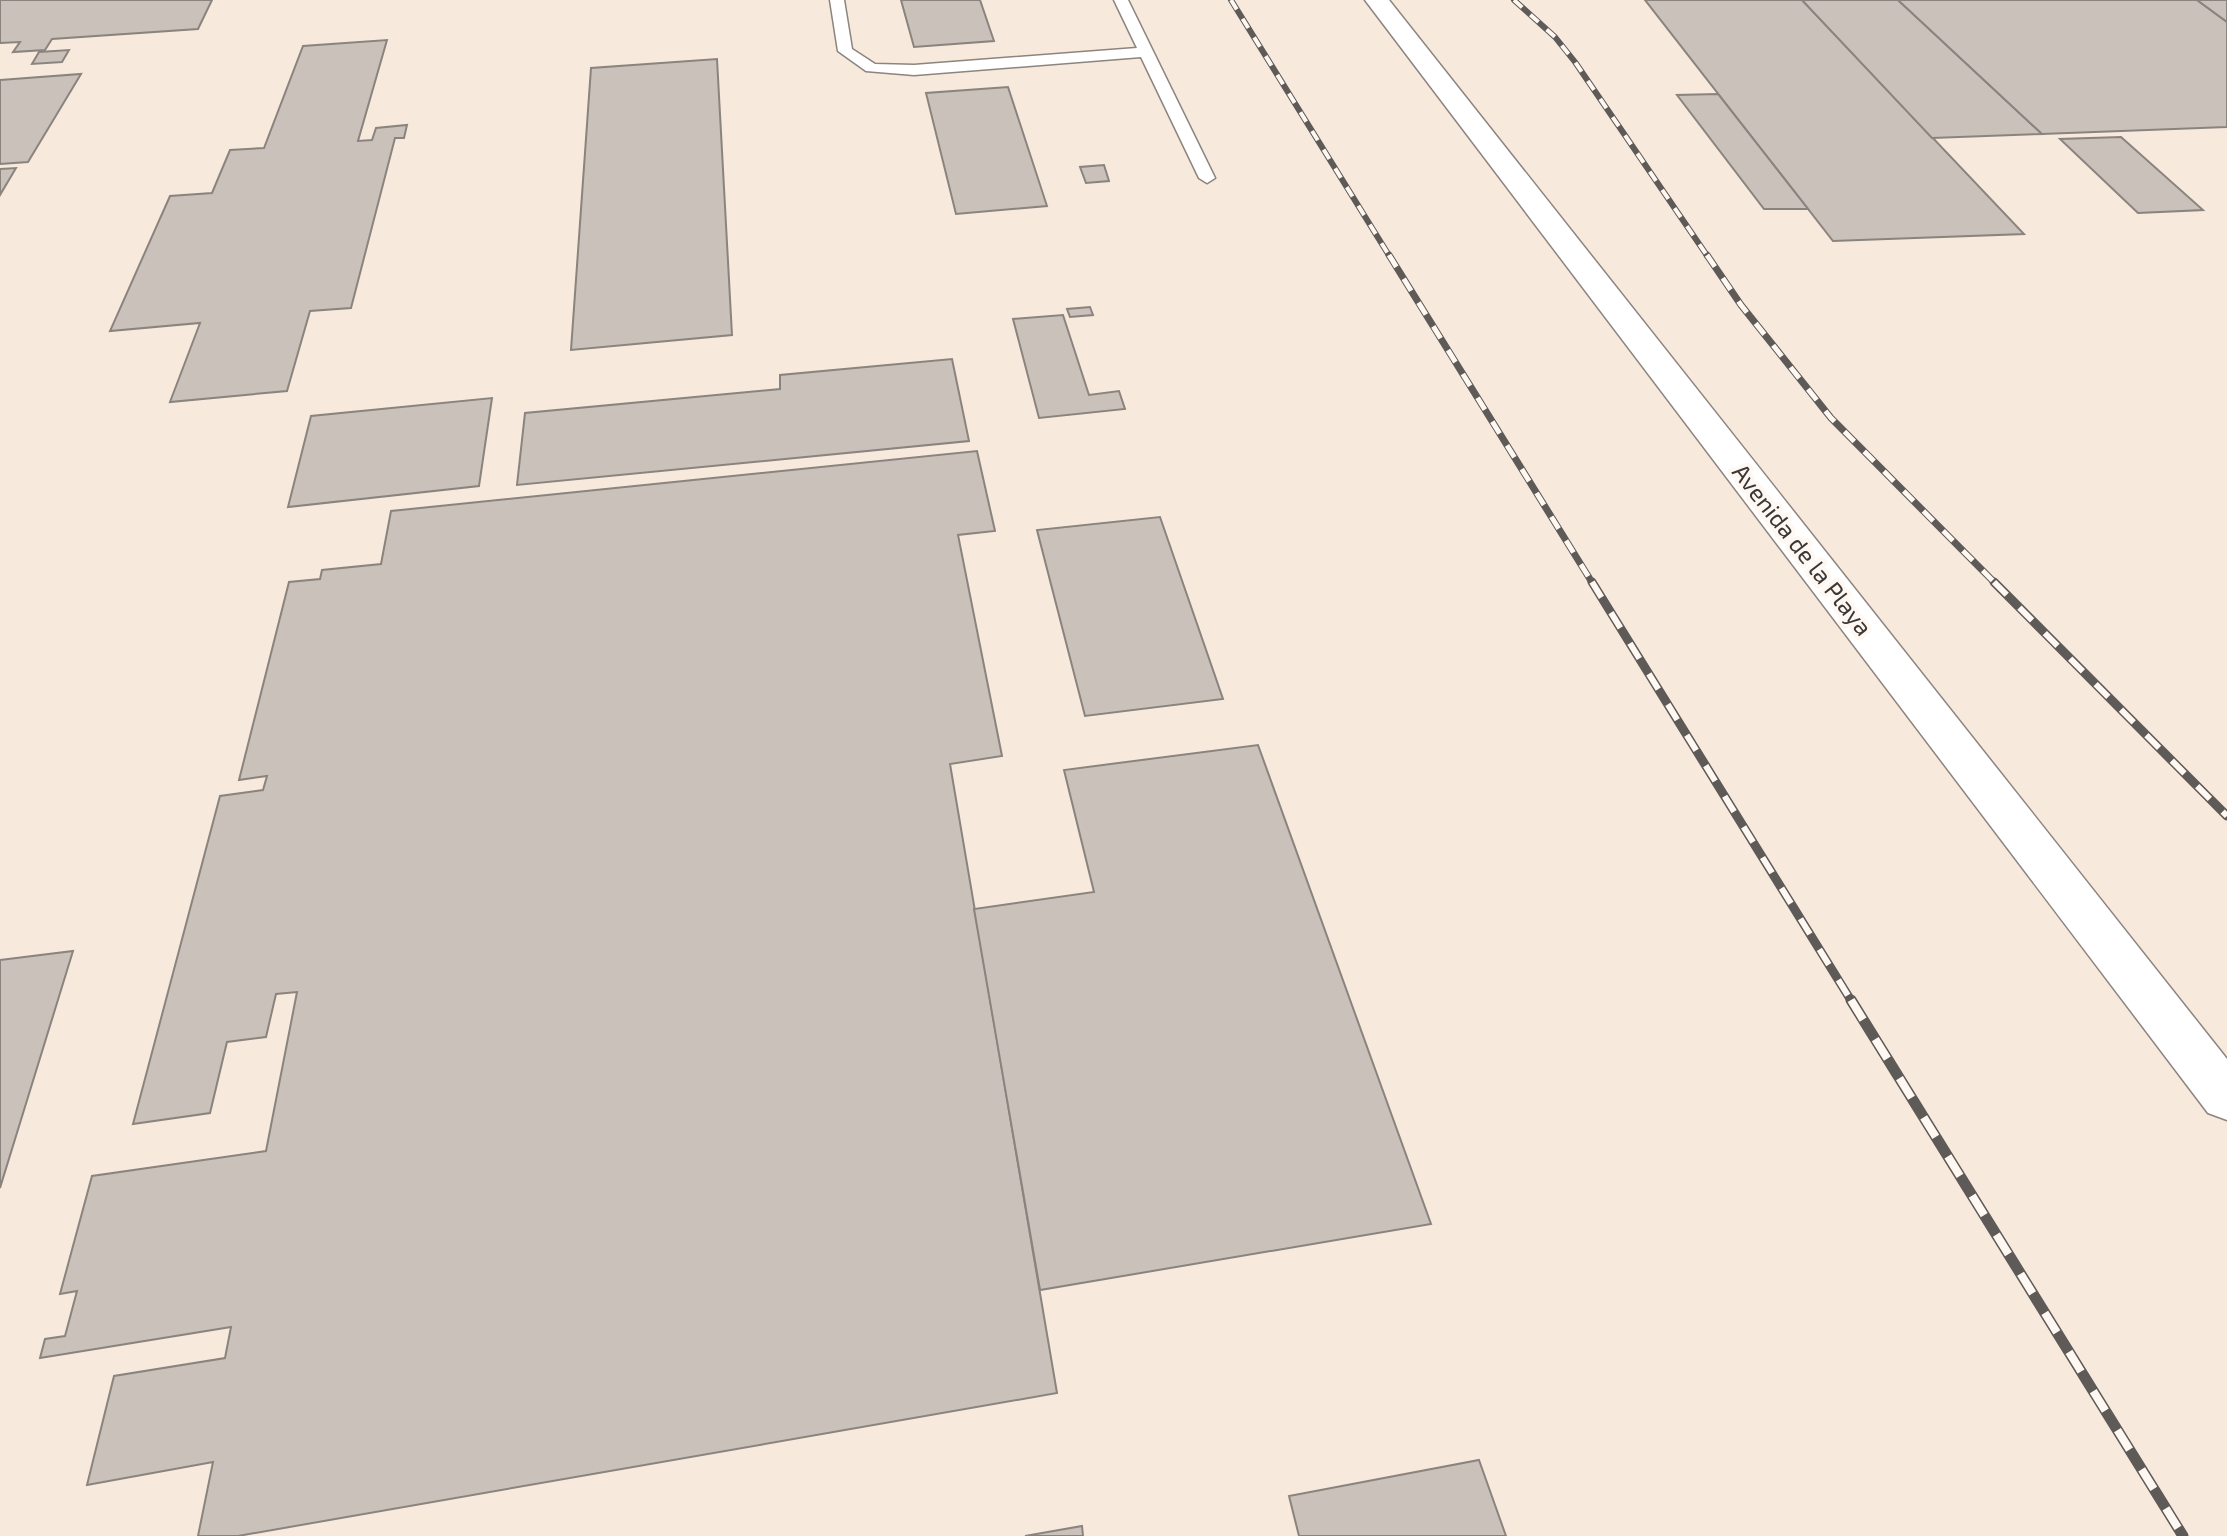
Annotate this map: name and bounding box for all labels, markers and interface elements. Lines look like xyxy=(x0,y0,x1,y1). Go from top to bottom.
street label: Avenida de la Playa xyxy=(1727,457,1879,641)

